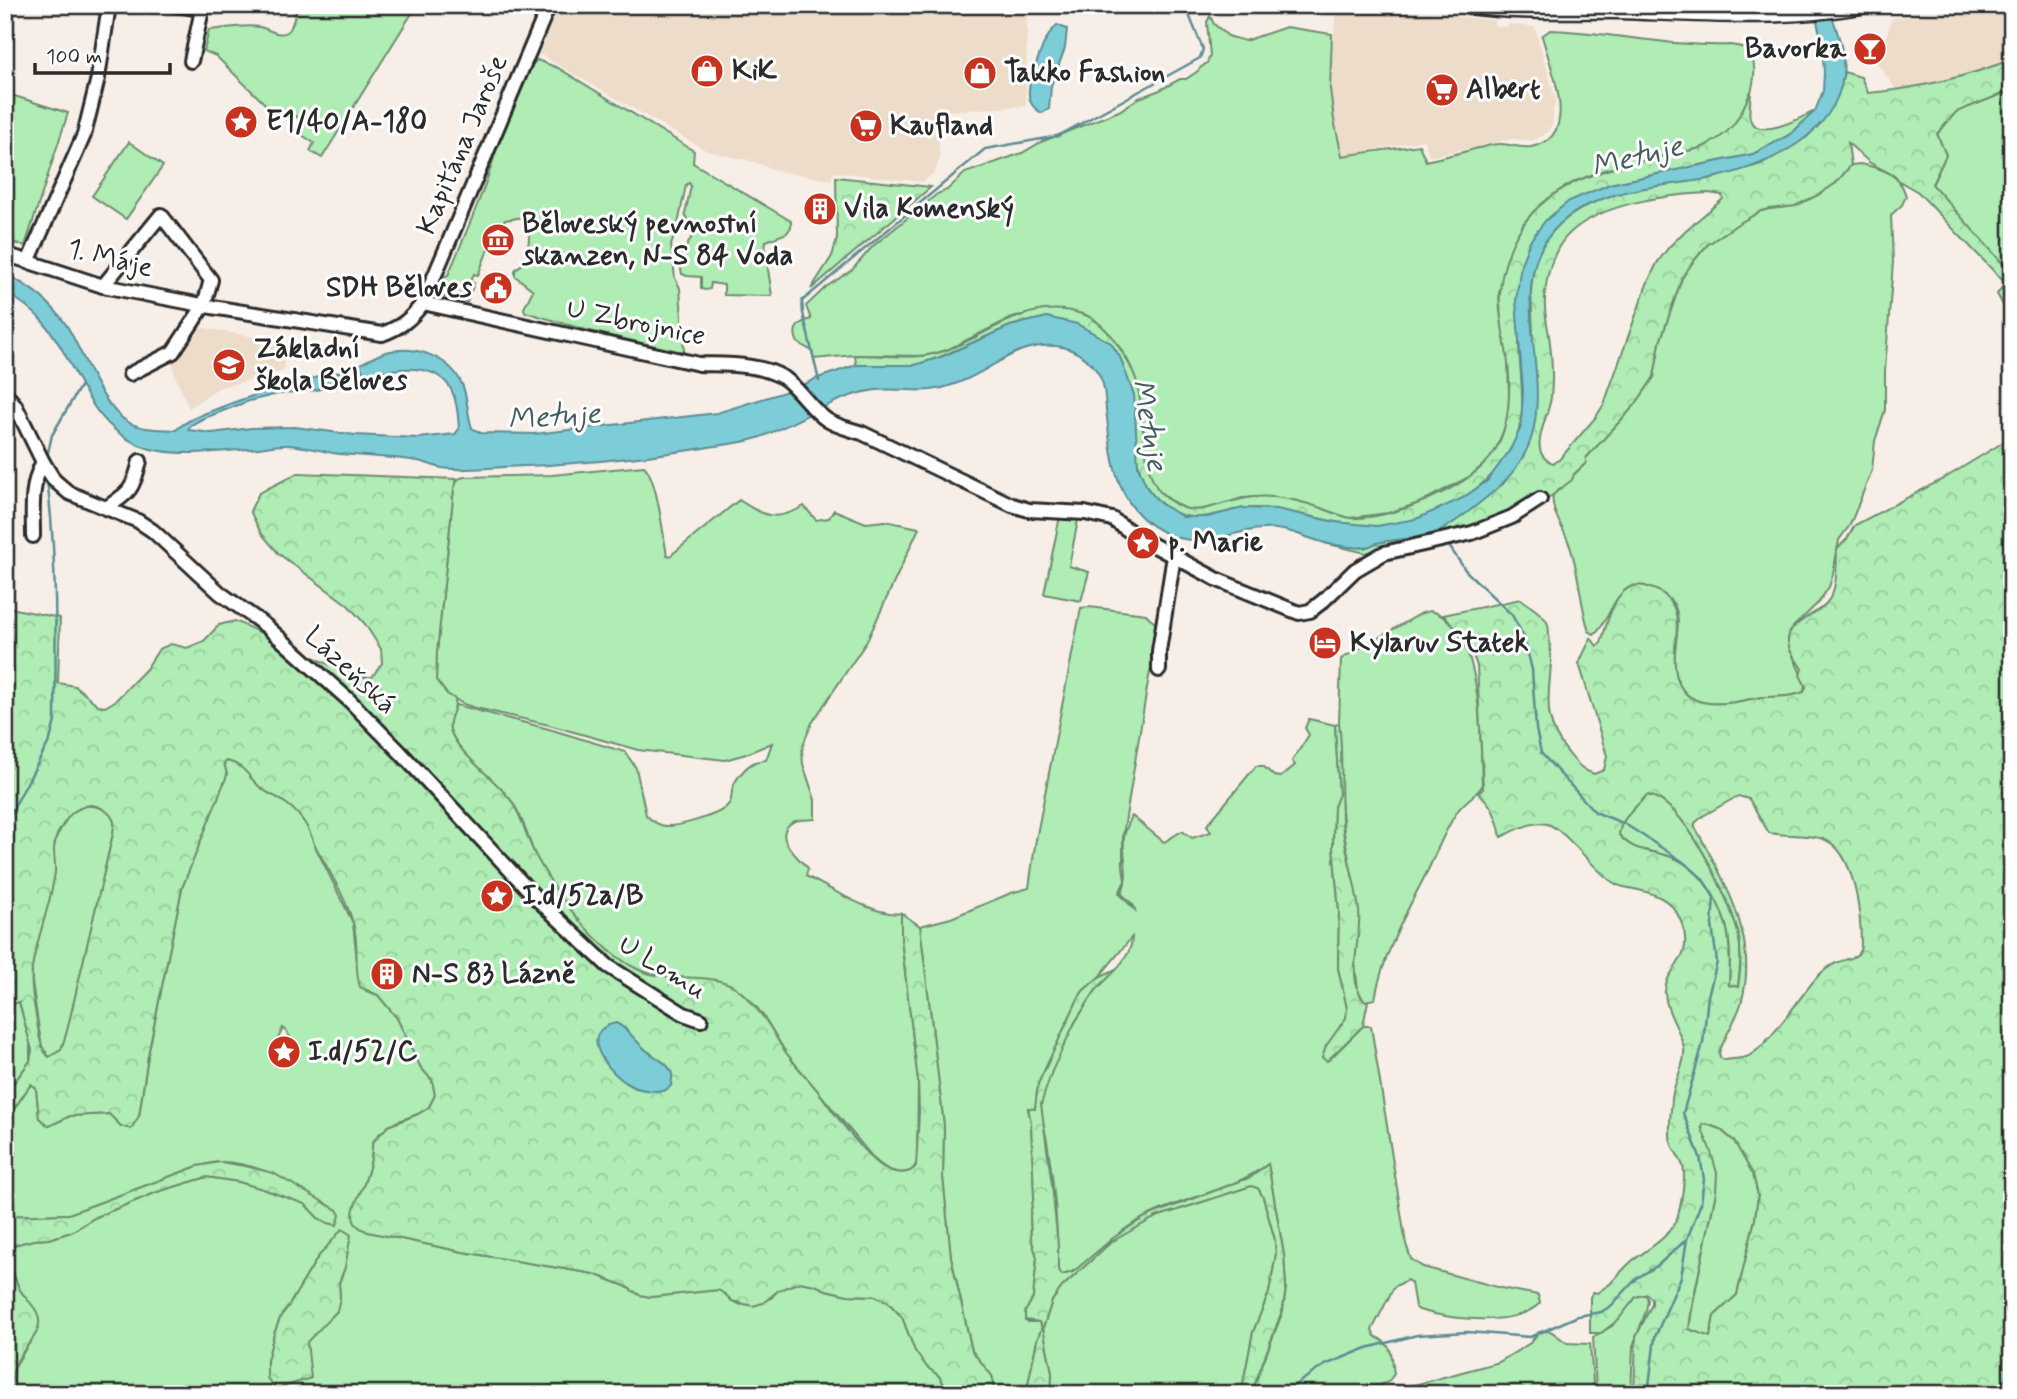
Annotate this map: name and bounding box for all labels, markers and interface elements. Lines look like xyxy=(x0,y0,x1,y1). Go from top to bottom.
bar icon: Bavorka xyxy=(1851,30,1889,68)
place label: Bavorka xyxy=(1745,31,1847,68)
scale bar xyxy=(35,32,170,76)
text: 100 m xyxy=(46,43,102,71)
street label: Kapitána Jaroše xyxy=(408,49,518,241)
shop icon: KiK xyxy=(688,52,726,90)
place label: KiK xyxy=(732,53,778,90)
shop icon: Takko Fashion xyxy=(961,54,999,92)
place label: Takko Fashion xyxy=(1004,55,1165,92)
supermarket icon: Albert xyxy=(1423,71,1461,109)
place label: Albert xyxy=(1466,72,1541,109)
place icon: E1/40/A-180 xyxy=(222,103,260,141)
place label: E1/40/A-180 xyxy=(266,104,427,141)
supermarket icon: Kaufland xyxy=(847,107,885,145)
place label: Kaufland xyxy=(890,108,993,145)
water label: Metuje xyxy=(1587,127,1688,187)
building icon: Vila Komenský xyxy=(801,190,839,228)
place label: Vila Komenský xyxy=(844,191,1014,228)
place label: Běloveský pevnostní skanzen, N-S 84 Voda xyxy=(521,206,793,275)
museum icon: Běloveský pevnostní skanzen, N-S 84 Voda xyxy=(479,221,517,259)
street label: 1. Máje xyxy=(63,231,157,287)
public building icon: SDH Běloves xyxy=(477,269,515,307)
place label: SDH Běloves xyxy=(326,270,473,307)
street label: U Zbrojnice xyxy=(563,290,709,356)
place label: Základní škola Běloves xyxy=(253,331,408,400)
school or university icon: Základní škola Běloves xyxy=(210,346,248,384)
water label: Metuje xyxy=(1122,376,1177,475)
water label: Metuje xyxy=(506,394,603,440)
place icon: p. Marie xyxy=(1124,524,1162,562)
place label: p. Marie xyxy=(1168,525,1263,562)
street label: Lázeňská xyxy=(296,619,404,723)
hotel icon: Kylaruv Statek xyxy=(1306,624,1344,662)
place label: Kylaruv Statek xyxy=(1350,625,1528,662)
place icon: I.d/52a/B xyxy=(478,877,516,915)
place label: I.d/52a/B xyxy=(522,878,644,915)
street label: U Lomu xyxy=(611,927,713,1009)
building icon: N-S 83 Lázně xyxy=(368,955,406,993)
place label: N-S 83 Lázně xyxy=(412,956,576,993)
place icon: I.d/52/C xyxy=(265,1033,303,1071)
place label: I.d/52/C xyxy=(308,1034,417,1071)

